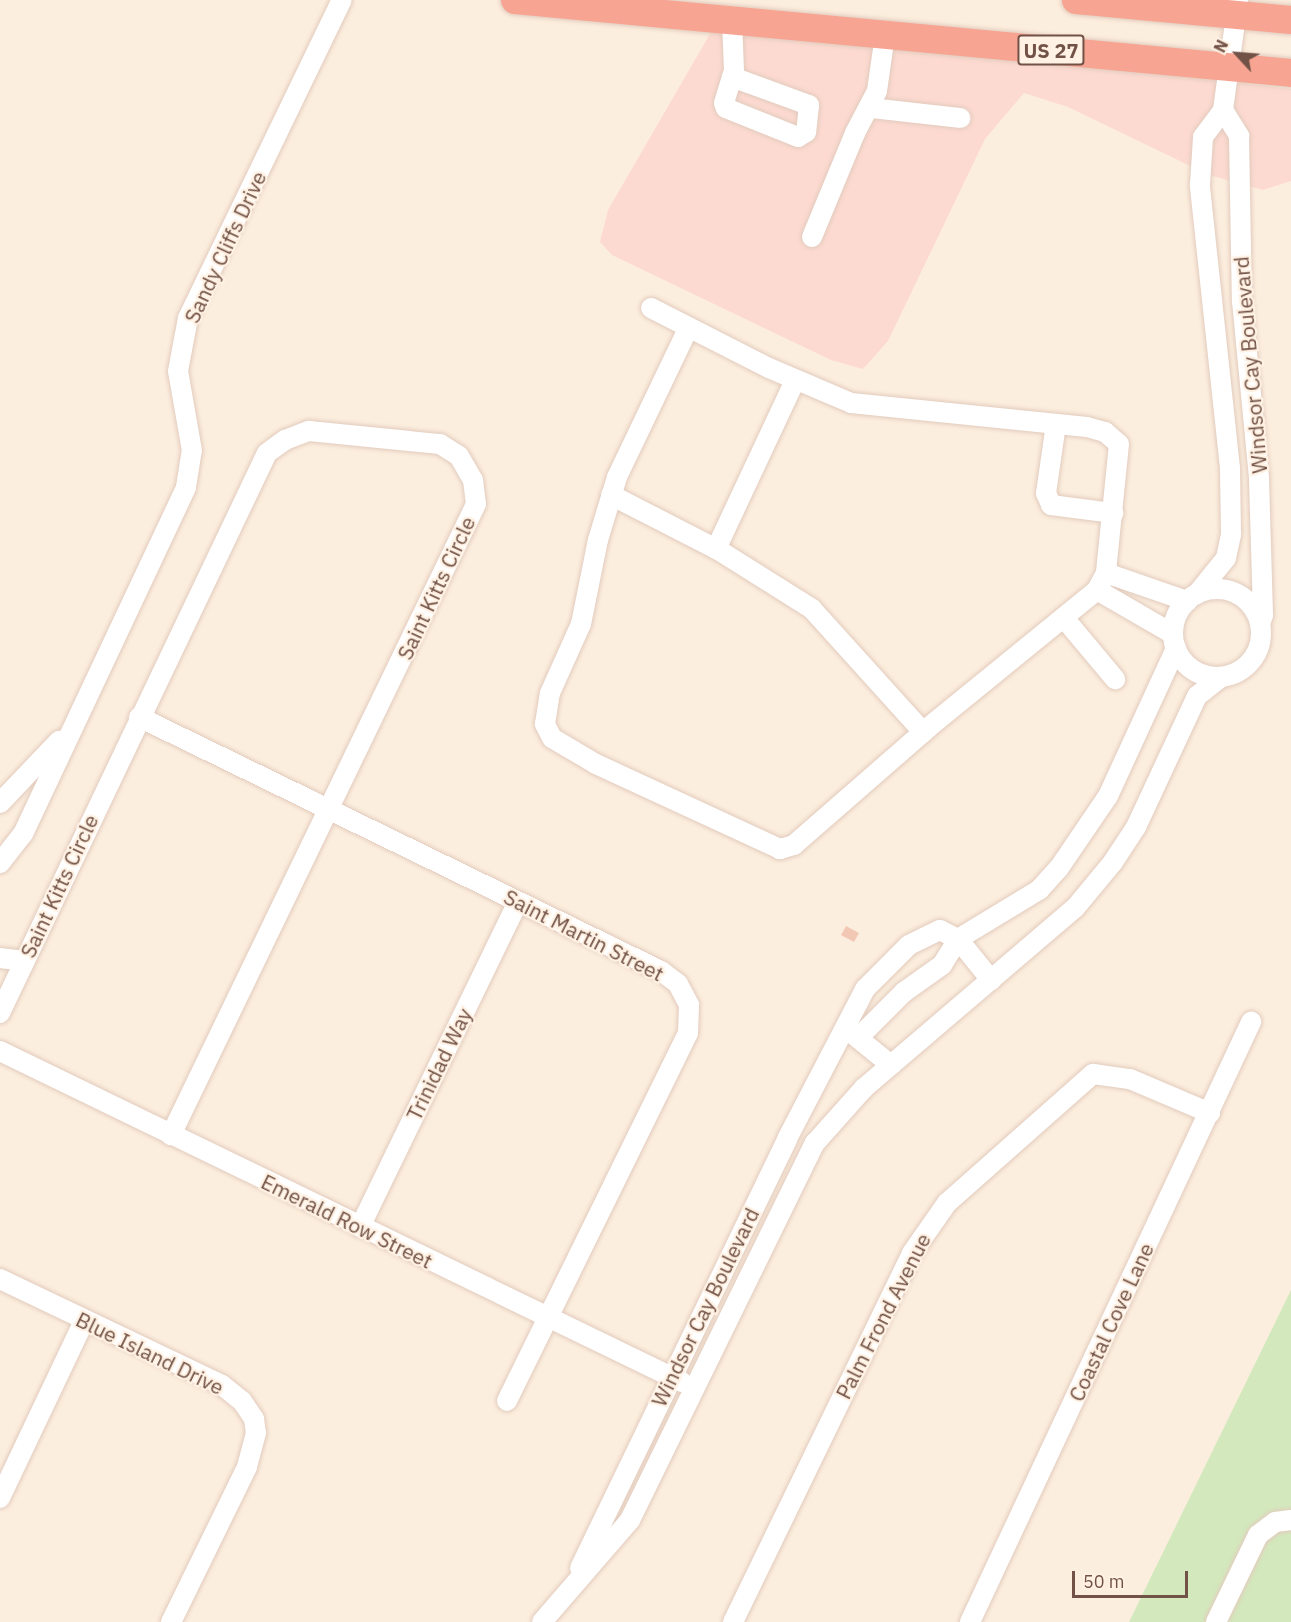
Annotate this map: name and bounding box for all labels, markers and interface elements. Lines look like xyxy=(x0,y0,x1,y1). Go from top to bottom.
north arrow xyxy=(1207,24,1267,84)
road number: US 27 xyxy=(1016,33,1086,67)
text: N xyxy=(1209,37,1232,56)
street label: Sandy Cliffs Drive xyxy=(179,167,271,327)
street label: Windsor Cay Boulevard xyxy=(1228,255,1272,475)
street label: Saint Kitts Circle xyxy=(392,512,480,664)
street label: Saint Kitts Circle xyxy=(15,810,103,962)
street label: Saint Martin Street xyxy=(500,884,668,986)
street label: Trinidad Way xyxy=(401,1004,477,1124)
street label: Emerald Row Street xyxy=(257,1169,437,1273)
street label: Windsor Cay Boulevard xyxy=(646,1204,764,1410)
street label: Palm Frond Avenue xyxy=(830,1229,936,1403)
street label: Coastal Cove Lane xyxy=(1063,1239,1159,1405)
street label: Blue Island Drive xyxy=(72,1306,228,1400)
scale bar xyxy=(1075,1559,1190,1597)
text: 50 m xyxy=(1083,1570,1125,1593)

